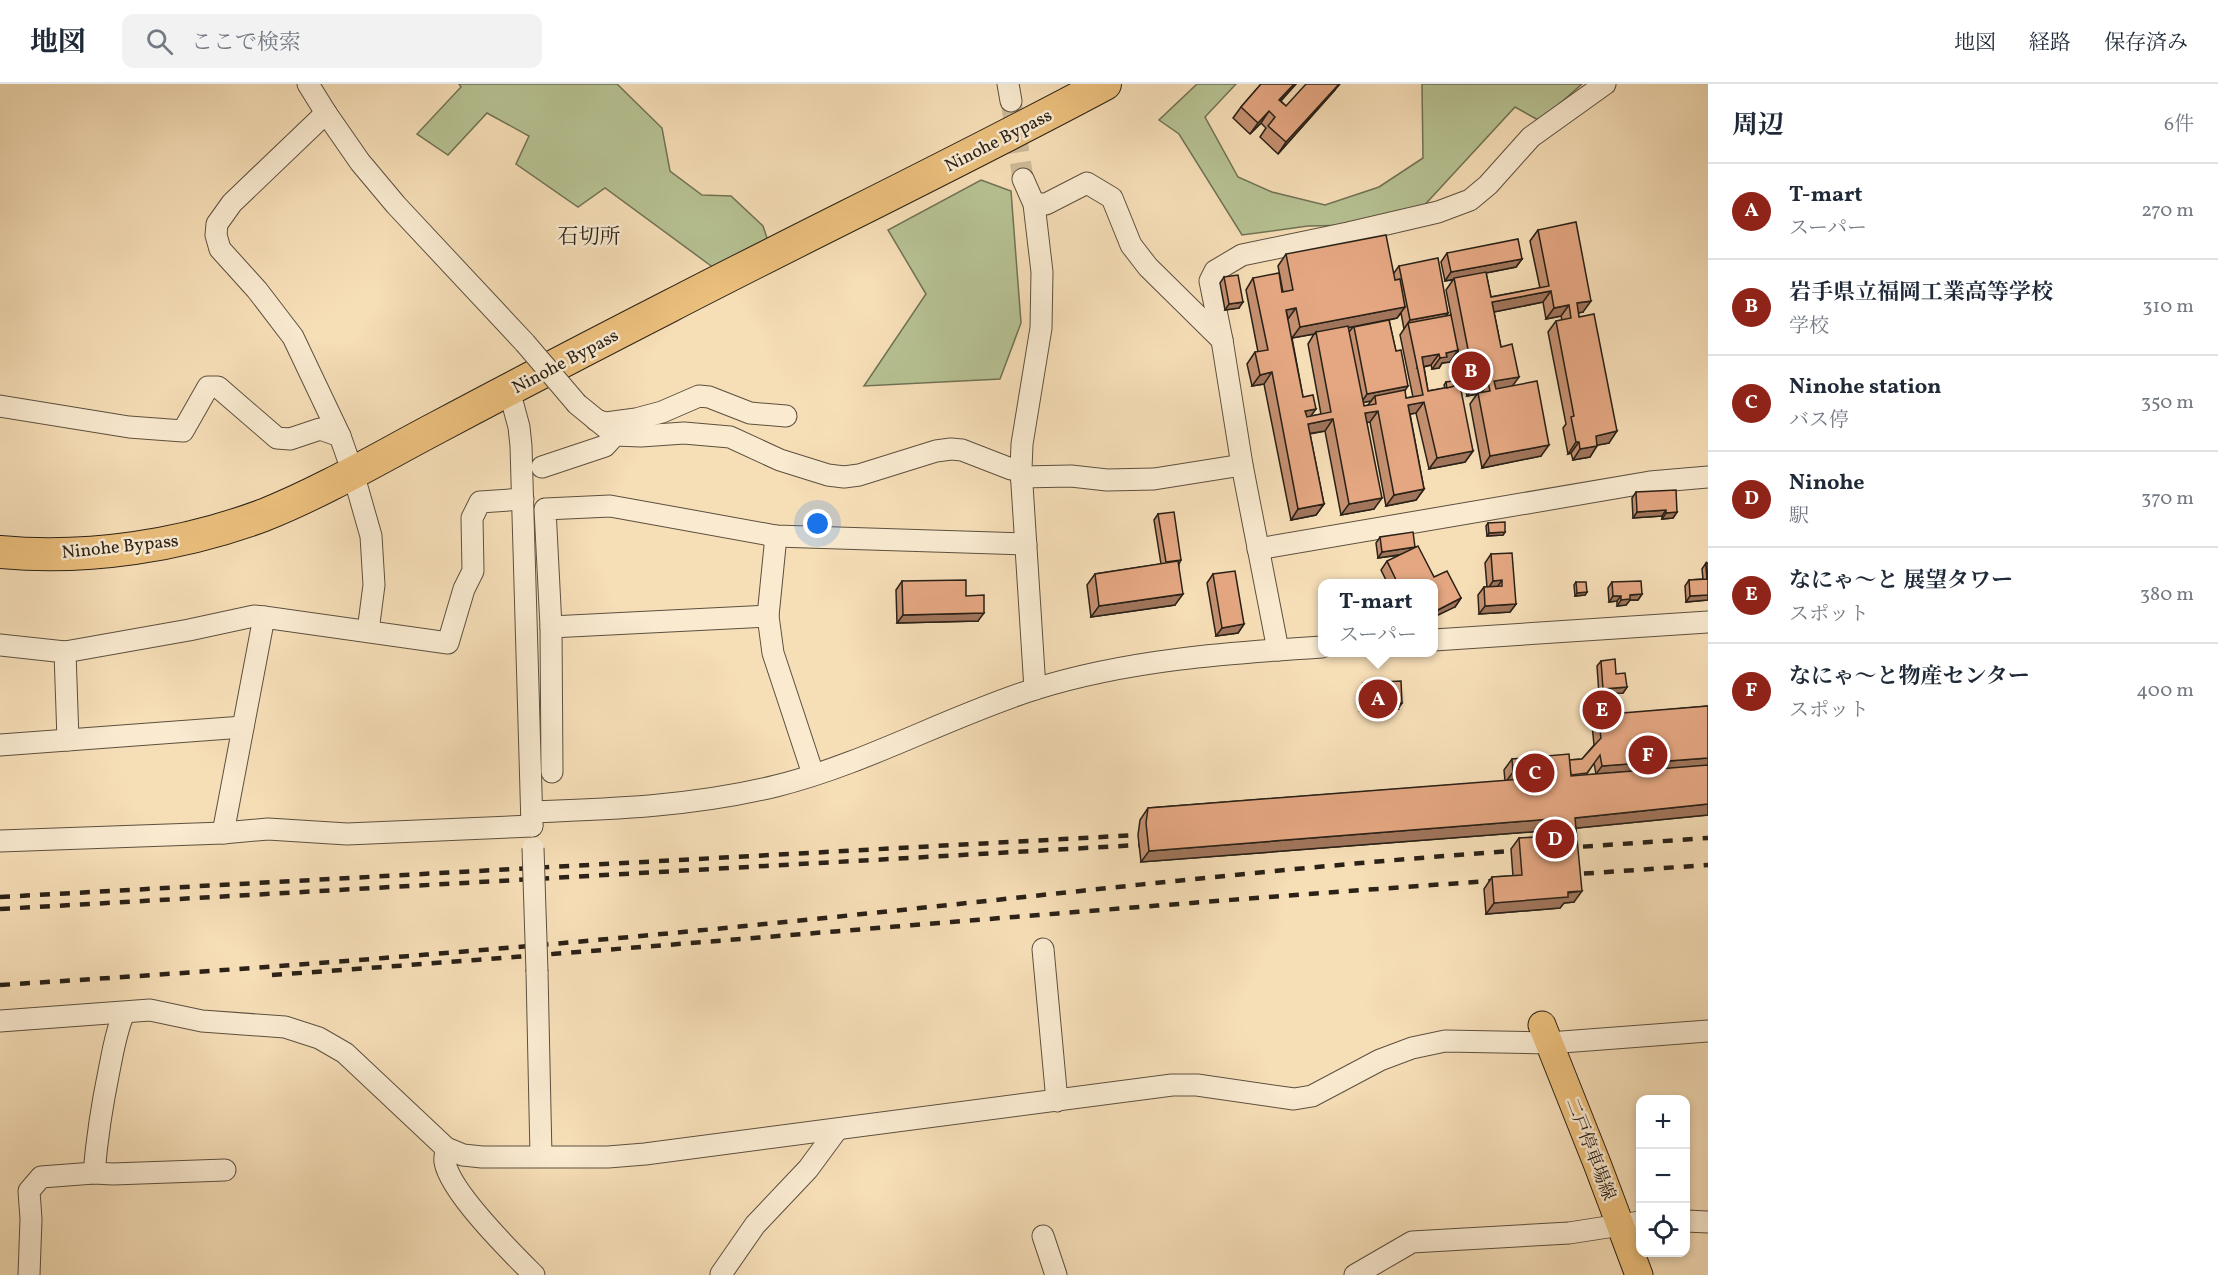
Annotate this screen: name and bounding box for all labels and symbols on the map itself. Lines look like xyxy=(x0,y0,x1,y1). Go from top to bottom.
street label: Ninohe Bypass xyxy=(941,104,1057,179)
district label: 石切所 xyxy=(558,223,621,252)
street label: Ninohe Bypass xyxy=(508,324,623,401)
pin: B xyxy=(1452,348,1490,394)
your location xyxy=(803,509,832,538)
street label: Ninohe Bypass xyxy=(60,529,180,566)
pin: A xyxy=(1358,676,1398,722)
pin: E xyxy=(1582,688,1622,732)
pin: F xyxy=(1628,732,1668,778)
pin: C xyxy=(1516,750,1555,796)
pin: D xyxy=(1536,816,1574,861)
street label: 二戸停車場線 xyxy=(1559,1095,1621,1204)

